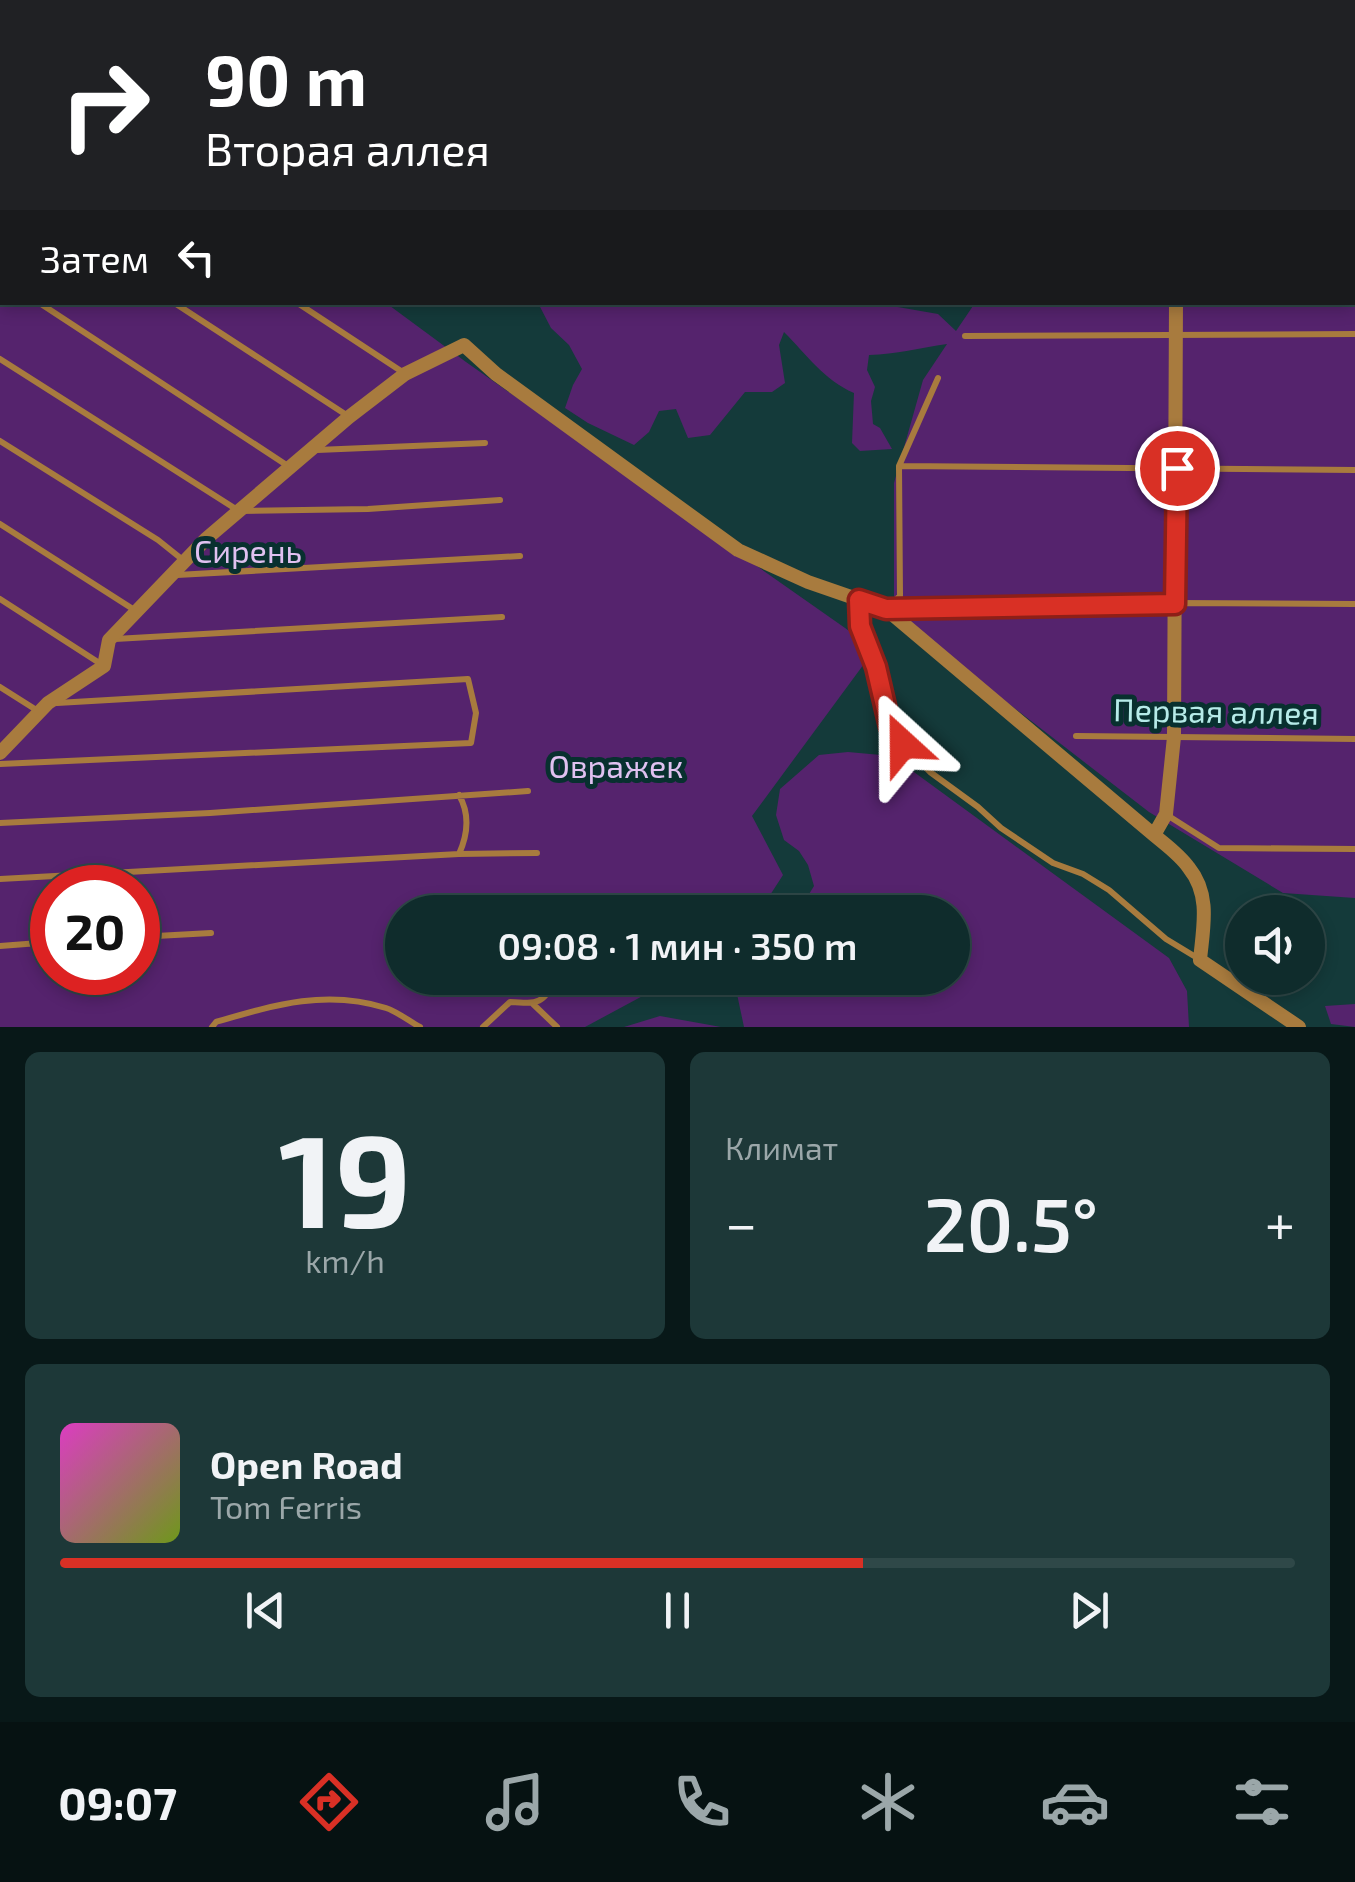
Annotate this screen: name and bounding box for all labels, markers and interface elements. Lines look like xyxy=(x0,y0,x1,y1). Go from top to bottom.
text: 90 m xyxy=(205,36,367,120)
icon: right xyxy=(40,40,170,170)
text: Вторая аллея xyxy=(205,121,490,175)
icon: left xyxy=(169,230,224,285)
text: Затем xyxy=(40,235,149,281)
pin xyxy=(1135,426,1220,511)
icon: arrive xyxy=(1150,441,1205,496)
park label: Сирень xyxy=(194,531,302,569)
street label: Первая аллея xyxy=(1113,689,1319,731)
position arrow xyxy=(851,692,955,796)
park label: Овражек xyxy=(549,746,683,784)
speed limit sign: 20 xyxy=(30,865,160,995)
map controls xyxy=(1225,895,1325,995)
button: sound xyxy=(1225,895,1325,995)
text: 09:08 · 1 мин · 350 m xyxy=(498,922,857,968)
text: 19 xyxy=(279,1098,411,1254)
text: Климат xyxy=(725,1128,838,1166)
text: 20.5° xyxy=(924,1177,1098,1267)
text: − xyxy=(725,1189,757,1255)
text: + xyxy=(1265,1189,1295,1255)
text: km/h xyxy=(305,1241,385,1279)
text: Open Road xyxy=(210,1441,403,1487)
text: Tom Ferris xyxy=(210,1487,362,1525)
icon: previous xyxy=(238,1583,293,1638)
icon: pause xyxy=(650,1583,705,1638)
icon: next xyxy=(1062,1583,1117,1638)
icon: directions xyxy=(294,1767,364,1837)
icon: music xyxy=(480,1767,550,1837)
icon: phone xyxy=(667,1767,737,1837)
icon: climate xyxy=(853,1767,923,1837)
icon: car xyxy=(1040,1767,1110,1837)
icon: filters xyxy=(1227,1767,1297,1837)
text: 09:07 xyxy=(58,1775,177,1829)

